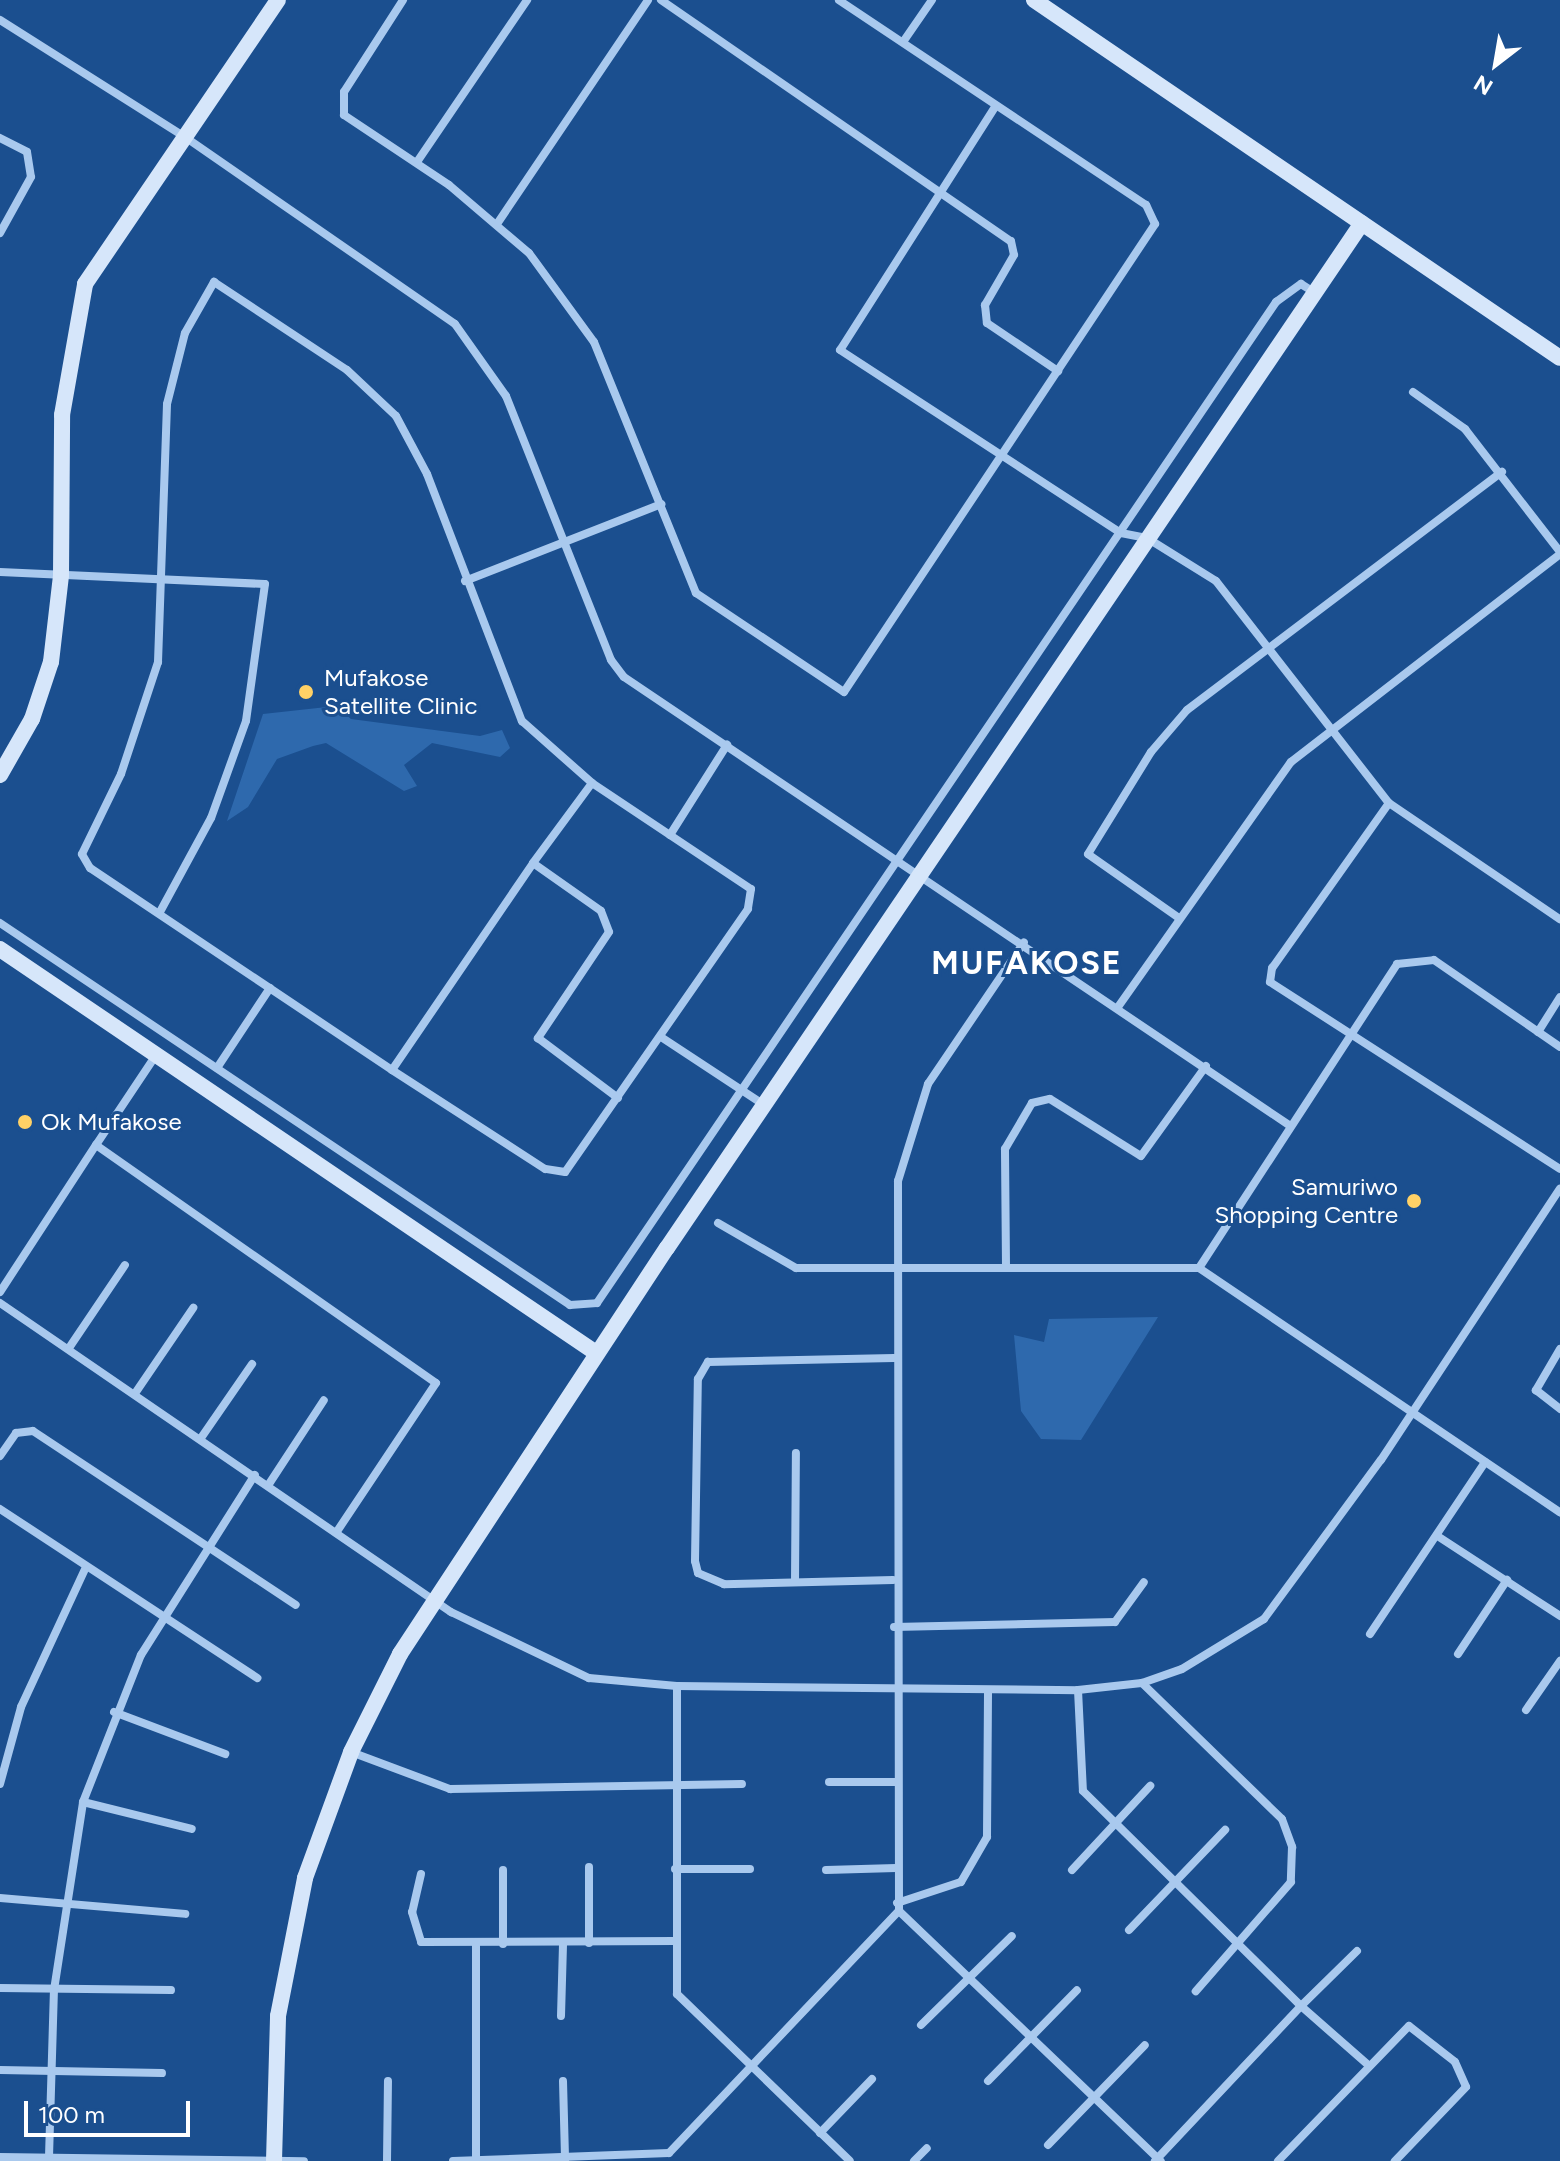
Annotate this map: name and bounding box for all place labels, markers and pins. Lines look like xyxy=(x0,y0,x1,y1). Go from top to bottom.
place label: Mufakose Satellite Clinic xyxy=(324,664,477,720)
marker: Mufakose Satellite Clinic xyxy=(295,681,317,703)
place label: Ok Mufakose xyxy=(41,1108,181,1136)
marker: Ok Mufakose xyxy=(16,1113,34,1131)
place label: Samuriwo Shopping Centre xyxy=(1215,1173,1398,1229)
marker: Samuriwo Shopping Centre xyxy=(1405,1192,1423,1210)

